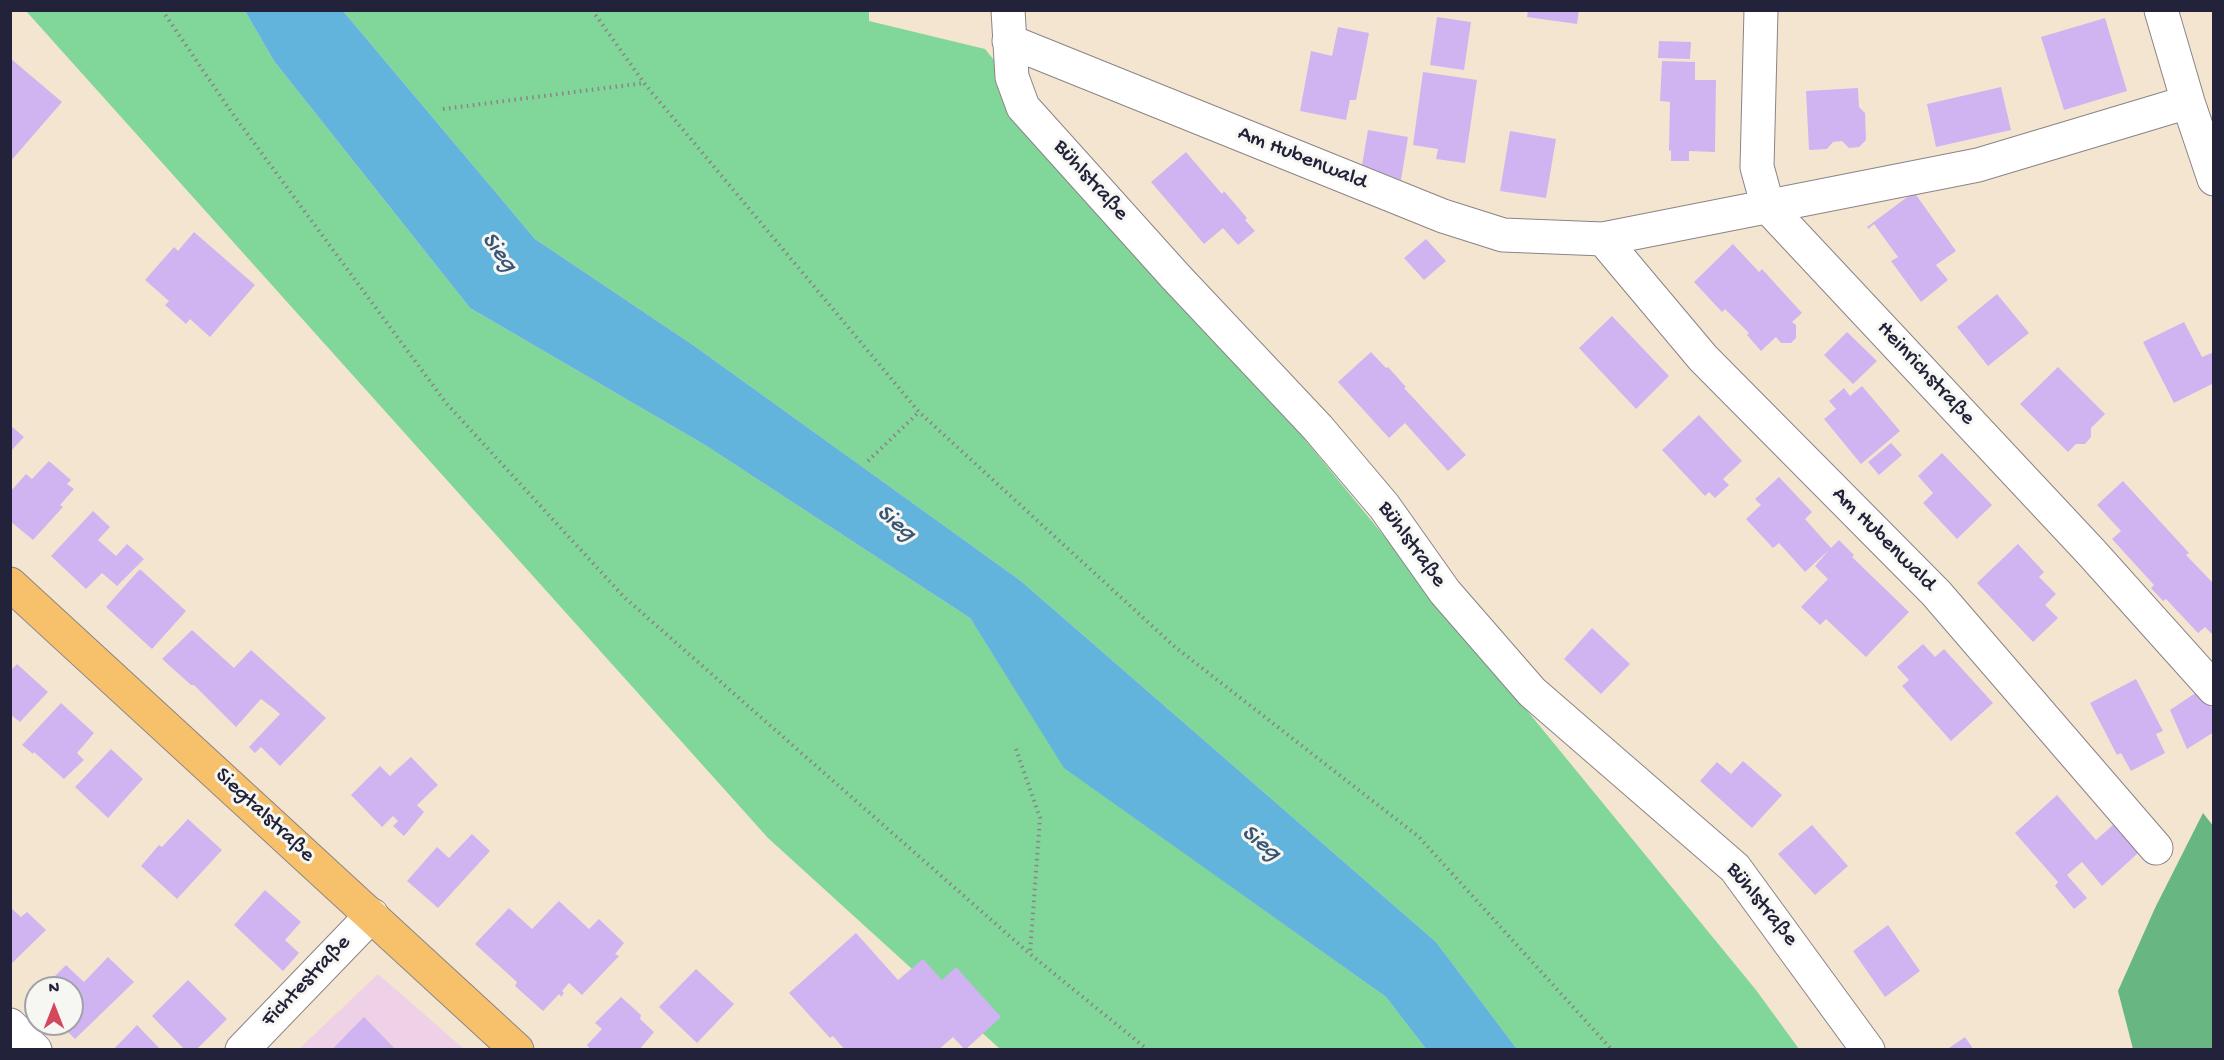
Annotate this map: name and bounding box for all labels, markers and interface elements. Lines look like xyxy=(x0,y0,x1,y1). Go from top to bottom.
street label: Am Hubenwald xyxy=(1233,121,1371,197)
street label: Bühlstraße xyxy=(1047,135,1133,227)
water label: Sieg xyxy=(474,227,522,279)
street label: Heinrichstraße xyxy=(1870,316,1980,432)
street label: Am Hubenwald xyxy=(1825,482,1941,598)
street label: Bühlstraße xyxy=(1371,497,1451,593)
water label: Sieg xyxy=(870,499,920,549)
street label: Siegtalstraße xyxy=(209,763,319,869)
water label: Sieg xyxy=(1234,819,1286,869)
street label: Bühlstraße xyxy=(1719,858,1803,952)
street label: Fichtestraße xyxy=(257,931,357,1033)
north arrow xyxy=(24,976,84,1036)
text: N xyxy=(49,980,59,999)

